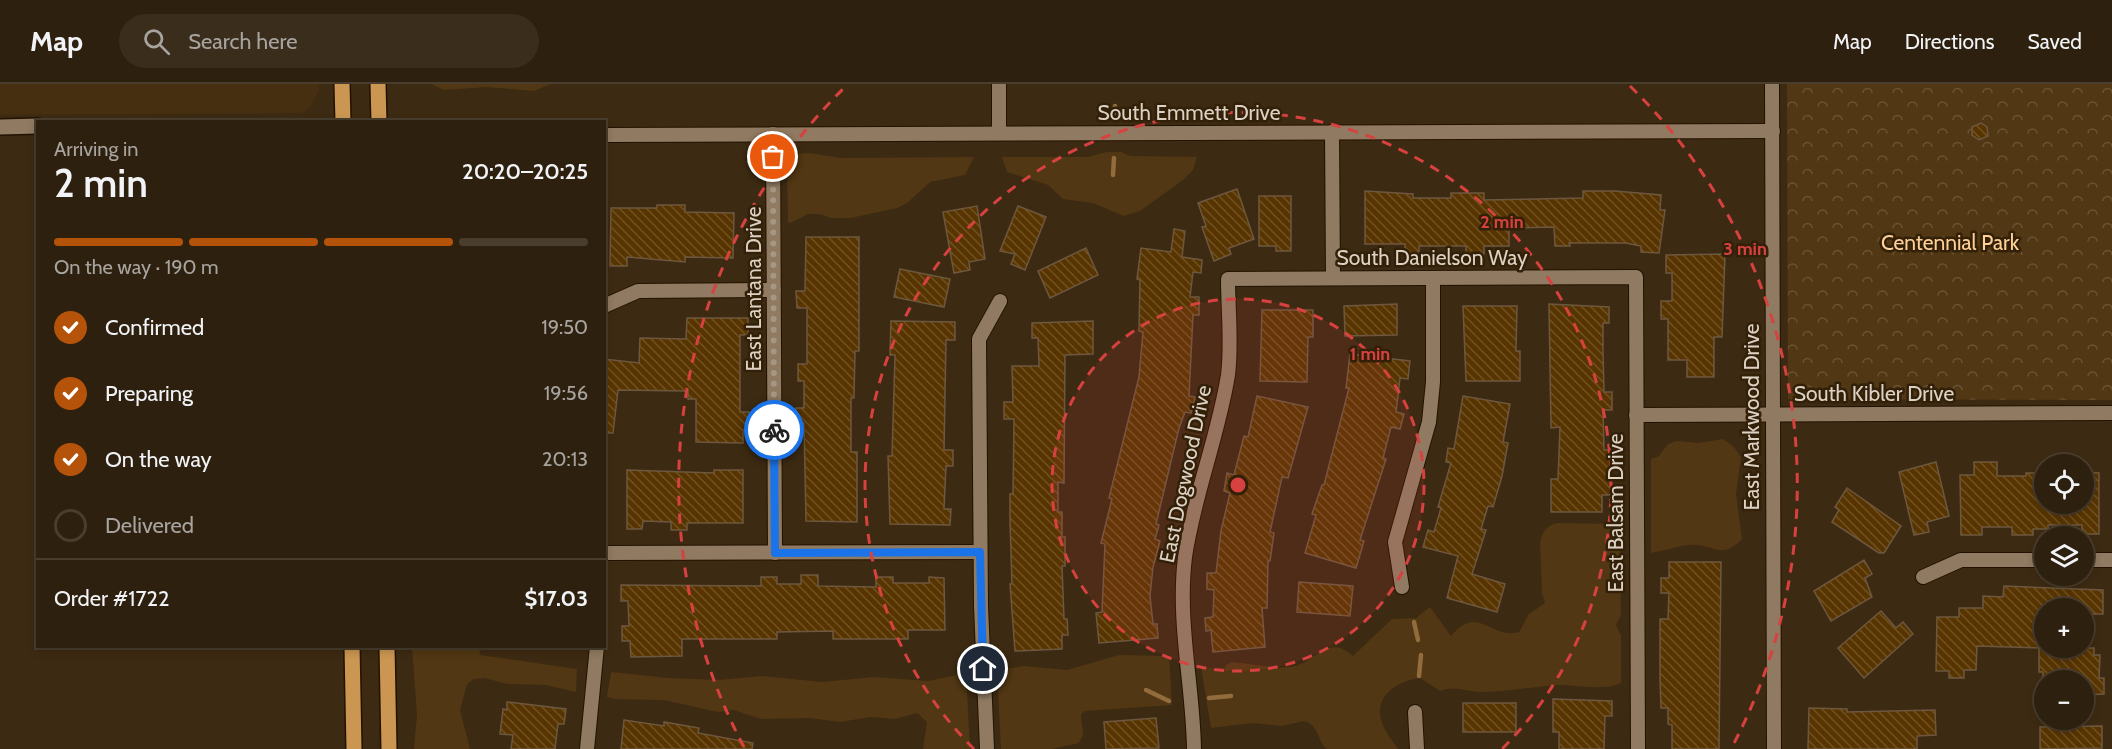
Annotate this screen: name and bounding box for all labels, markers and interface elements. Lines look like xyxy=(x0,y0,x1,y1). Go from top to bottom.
search box xyxy=(119,14,539,68)
text: Map xyxy=(30,24,83,58)
icon: search xyxy=(140,25,173,58)
text: Search here xyxy=(188,28,297,55)
text: Map xyxy=(1833,29,1872,54)
text: Directions xyxy=(1905,29,1994,54)
text: Saved xyxy=(2027,29,2082,54)
street label: South Emmett Drive xyxy=(1097,100,1281,125)
pin xyxy=(747,131,798,182)
text: Arriving in xyxy=(54,137,138,161)
icon: bag xyxy=(756,140,789,173)
text: 20:20–20:25 xyxy=(462,158,588,185)
text: 2 min xyxy=(54,159,148,207)
street label: East Lantana Drive xyxy=(741,206,766,372)
text: 2 min xyxy=(1480,211,1524,233)
park label: Centennial Park xyxy=(1881,230,2020,255)
text: 3 min xyxy=(1723,238,1767,260)
street label: South Danielson Way xyxy=(1336,245,1528,270)
text: On the way · 190 m xyxy=(54,255,219,279)
icon: check xyxy=(54,311,87,344)
text: Confirmed xyxy=(105,314,204,341)
text: 19:50 xyxy=(541,315,588,339)
street label: East Markwood Drive xyxy=(1739,323,1764,510)
text: 1 min xyxy=(1350,343,1390,365)
icon: check xyxy=(54,377,87,410)
text: Preparing xyxy=(105,380,193,407)
text: 19:56 xyxy=(544,381,588,405)
street label: South Kibler Drive xyxy=(1794,381,1955,406)
street label: East Dogwood Drive xyxy=(1154,383,1216,565)
courier xyxy=(744,400,804,460)
icon: bike xyxy=(758,414,791,447)
street label: East Balsam Drive xyxy=(1603,433,1628,592)
icon: check xyxy=(54,443,87,476)
text: On the way xyxy=(105,446,212,473)
text: 20:13 xyxy=(542,447,588,471)
map controls xyxy=(2034,454,2094,730)
button: locate xyxy=(2034,454,2094,514)
centre of rings xyxy=(1228,475,1248,495)
text: Delivered xyxy=(105,512,194,539)
button: layers xyxy=(2034,526,2094,586)
text: Order #1722 xyxy=(54,585,170,612)
text: $17.03 xyxy=(525,585,588,612)
button: + xyxy=(2034,598,2094,658)
pin xyxy=(957,643,1008,694)
icon: home xyxy=(966,652,999,685)
button: − xyxy=(2034,670,2094,730)

